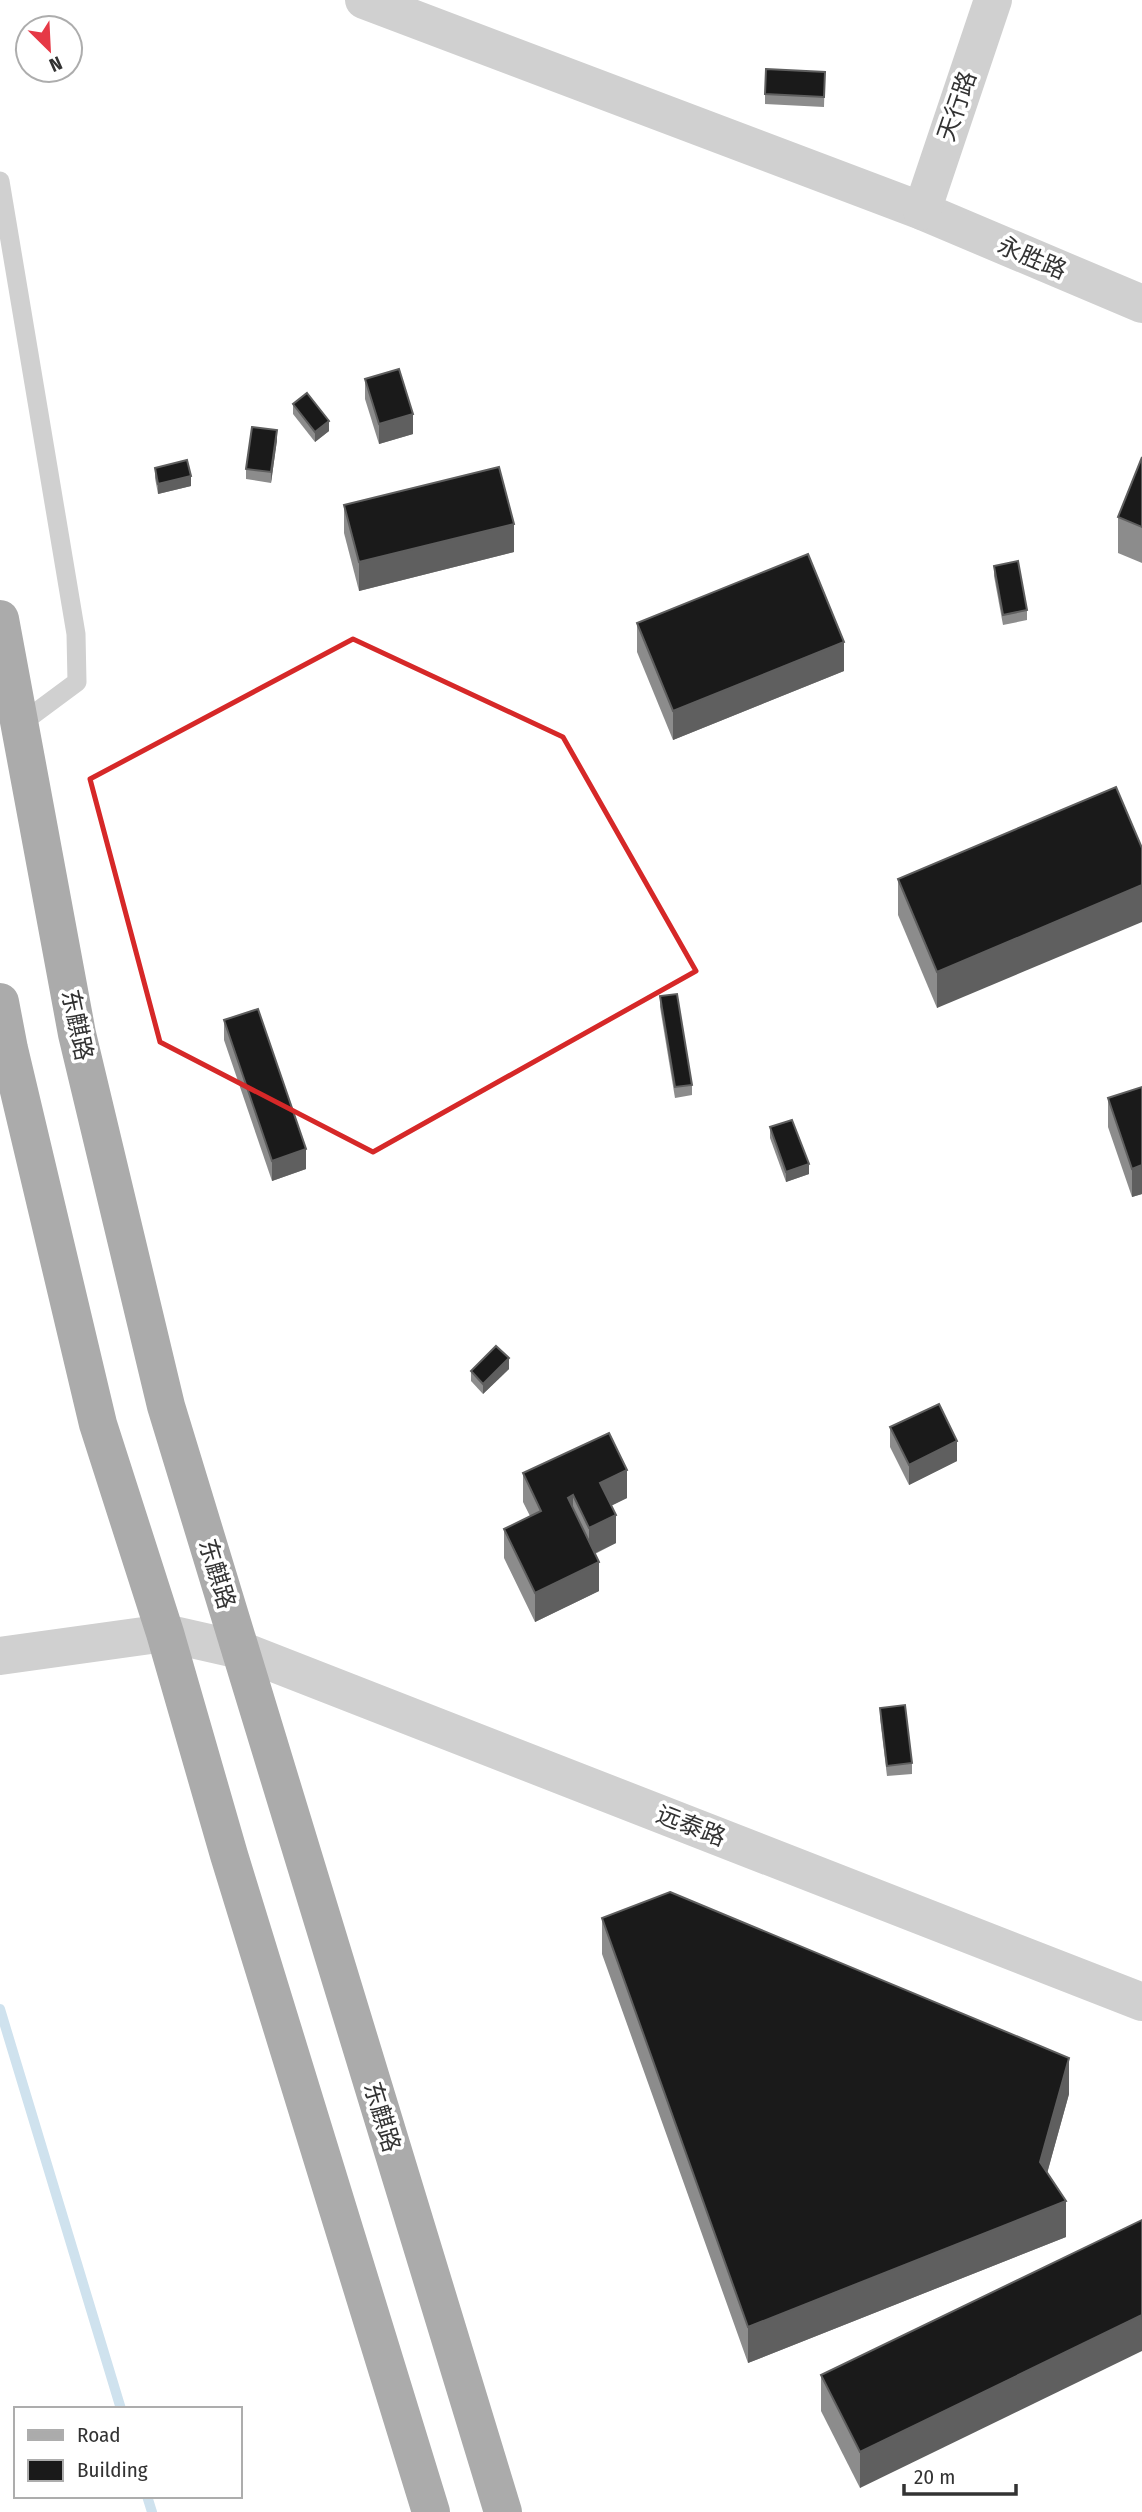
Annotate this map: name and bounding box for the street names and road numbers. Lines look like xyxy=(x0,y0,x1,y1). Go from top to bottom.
street label: 天行路 xyxy=(932,67,982,145)
street label: 永胜路 xyxy=(993,231,1071,285)
street label: 东麒路 xyxy=(56,987,98,1063)
street label: 东麒路 xyxy=(193,1535,241,1613)
street label: 远泰路 xyxy=(652,1800,730,1852)
street label: 东麒路 xyxy=(358,2078,406,2156)

